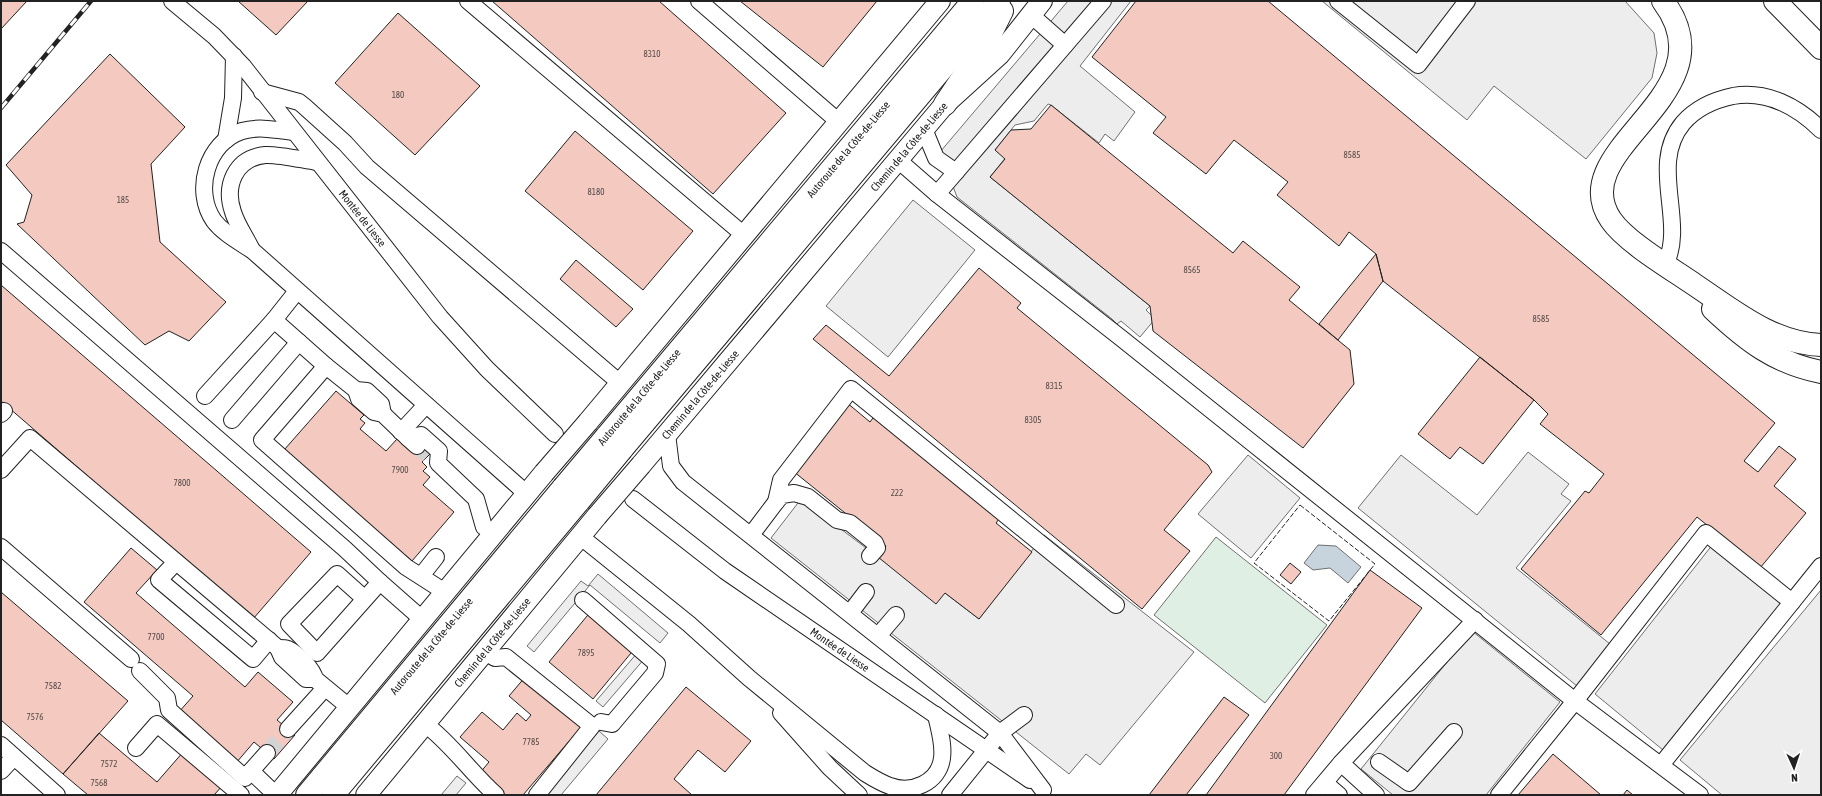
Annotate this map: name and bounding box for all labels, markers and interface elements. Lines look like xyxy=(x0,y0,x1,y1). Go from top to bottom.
house number: 8310 xyxy=(644,49,660,59)
house number: 180 xyxy=(392,90,404,100)
street label: Autoroute de la Côte-de-Liesse xyxy=(804,99,892,200)
street label: Chemin de la Côte-de-Liesse xyxy=(868,100,950,194)
house number: 8585 xyxy=(1344,150,1360,160)
house number: 8180 xyxy=(588,187,604,197)
street label: Montée de Liesse xyxy=(337,188,388,249)
house number: 185 xyxy=(117,195,129,205)
house number: 8565 xyxy=(1184,265,1200,275)
house number: 8585 xyxy=(1533,314,1549,324)
street label: Autoroute de la Côte-de-Liesse xyxy=(595,346,683,448)
street label: Chemin de la Côte-de-Liesse xyxy=(659,348,741,441)
house number: 8315 xyxy=(1046,381,1062,391)
house number: 8305 xyxy=(1025,415,1041,425)
house number: 7900 xyxy=(392,465,408,475)
house number: 7800 xyxy=(174,478,190,488)
house number: 222 xyxy=(891,488,903,498)
street label: Autoroute de la Côte-de-Liesse xyxy=(388,595,475,697)
street label: Chemin de la Côte-de-Liesse xyxy=(452,595,533,690)
street label: Montée de Liesse xyxy=(808,625,872,674)
house number: 7700 xyxy=(148,632,164,642)
house number: 7895 xyxy=(578,648,594,658)
house number: 7582 xyxy=(45,681,61,691)
house number: 7576 xyxy=(27,712,43,722)
house number: 7785 xyxy=(523,737,539,747)
north arrow xyxy=(1774,748,1814,788)
house number: 300 xyxy=(1270,751,1282,761)
house number: 7572 xyxy=(101,759,117,769)
text: N xyxy=(1791,772,1798,784)
house number: 7568 xyxy=(91,778,107,788)

